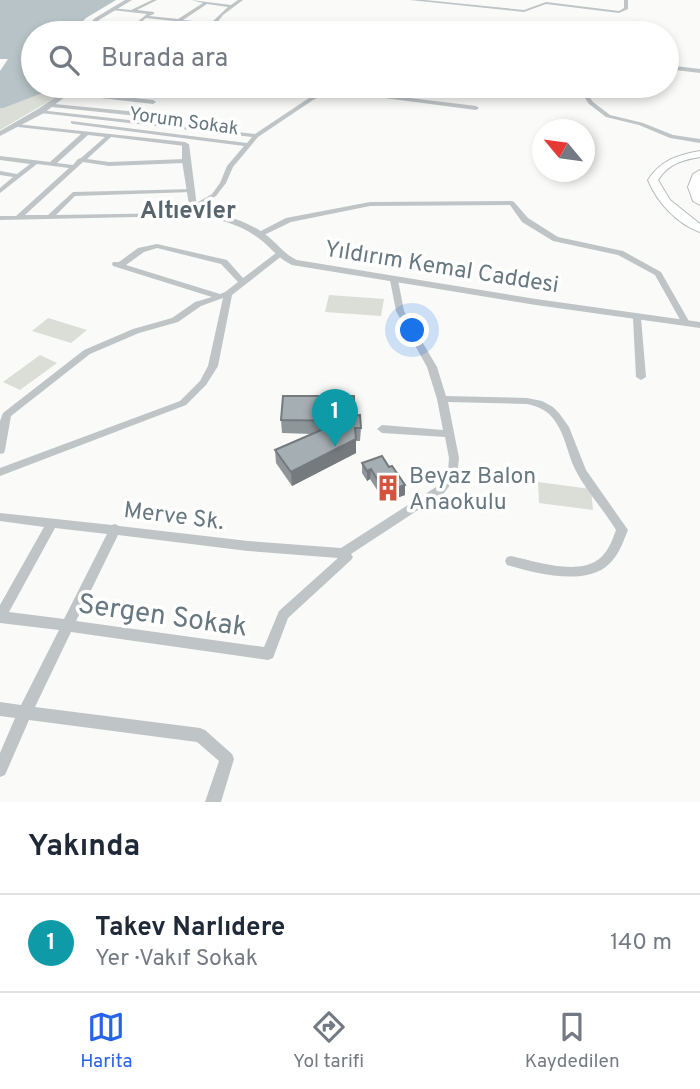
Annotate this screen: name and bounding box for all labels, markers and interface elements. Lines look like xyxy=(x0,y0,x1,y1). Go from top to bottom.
search box xyxy=(21,21,679,98)
icon: search xyxy=(45,41,83,79)
text: Burada ara xyxy=(101,43,228,76)
street label: Yorum Sokak xyxy=(127,102,240,142)
north arrow xyxy=(532,119,595,182)
district label: Altıevler xyxy=(140,197,236,227)
street label: Yıldırım Kemal Caddesi xyxy=(322,236,561,301)
your location xyxy=(395,313,429,347)
pin: 1 xyxy=(312,389,358,447)
place label: Beyaz Balon Anaokulu xyxy=(409,463,536,518)
building icon: Beyaz Balon Anaokulu xyxy=(373,473,403,503)
street label: Merve Sk. xyxy=(122,497,226,538)
street label: Sergen Sokak xyxy=(76,587,250,647)
text: Yakında xyxy=(28,829,140,866)
text: Takev Narlıdere xyxy=(95,912,285,945)
text: 1 xyxy=(46,929,56,958)
text: 140 m xyxy=(610,929,672,958)
text: Yer · Vakıf Sokak xyxy=(95,945,258,974)
tab: Harita xyxy=(80,1008,132,1074)
tab: Yol tarifi xyxy=(293,1008,364,1074)
tab: Kaydedilen xyxy=(525,1008,620,1074)

